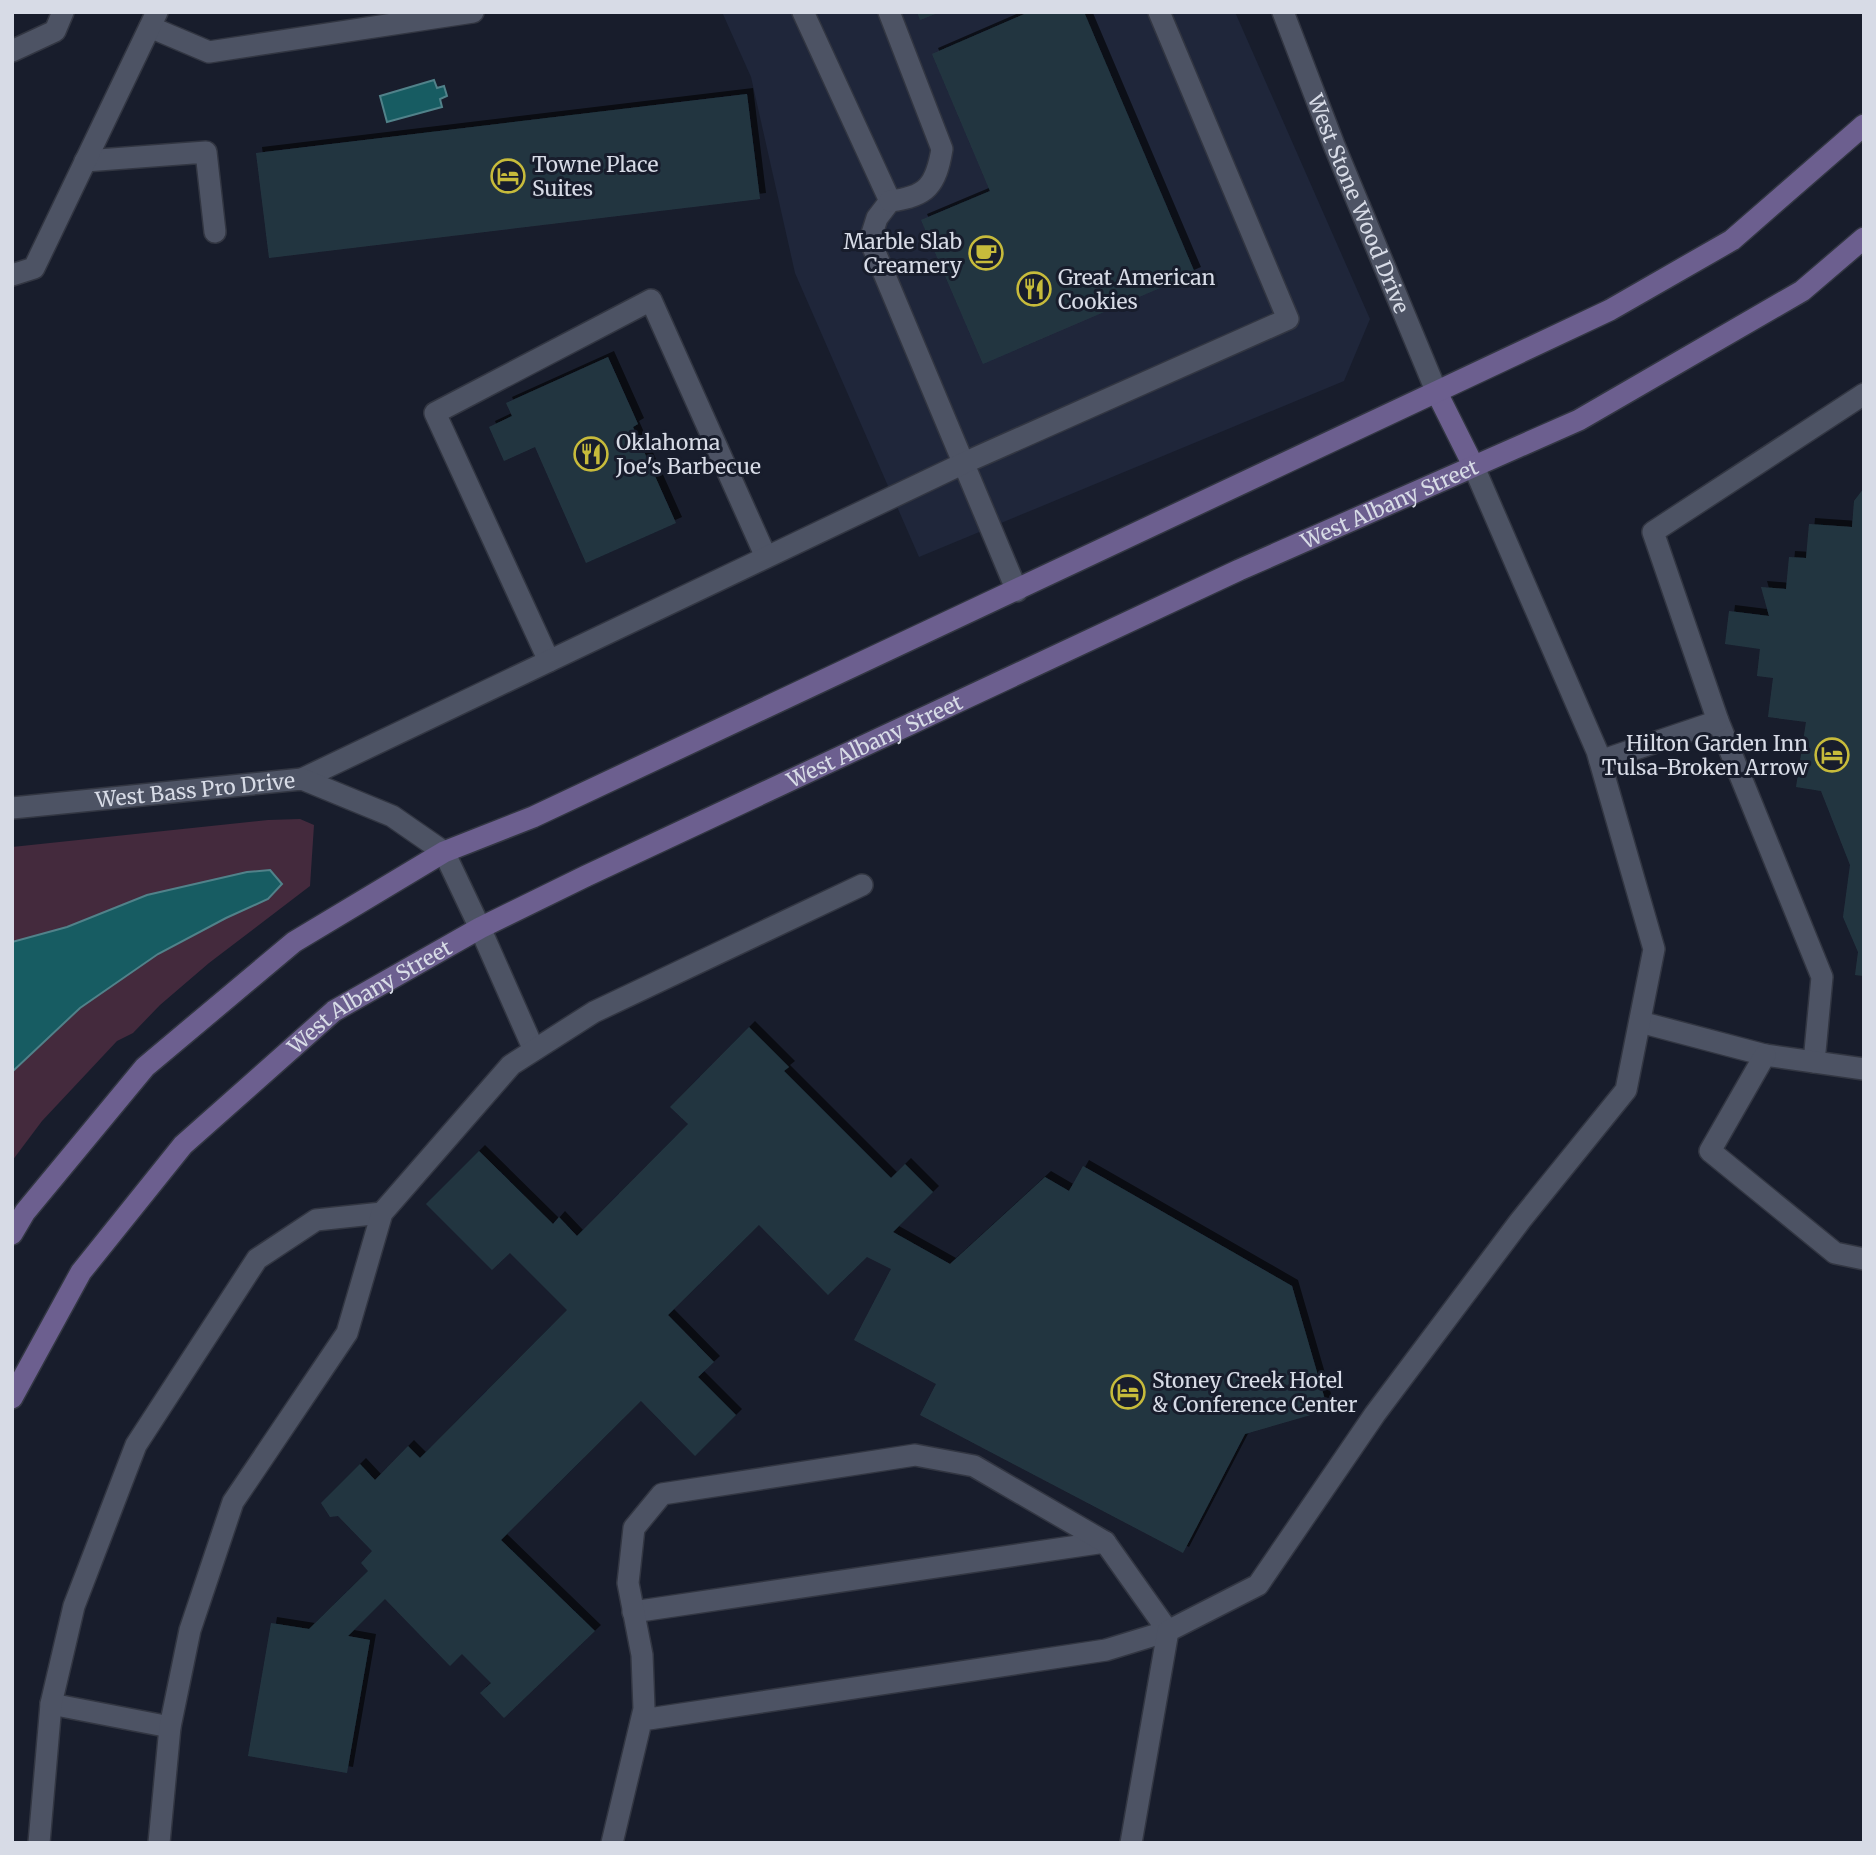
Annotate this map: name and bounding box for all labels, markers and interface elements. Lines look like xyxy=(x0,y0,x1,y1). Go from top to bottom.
street label: West Stone Wood Drive xyxy=(1302,89,1416,317)
place label: Towne Place Suites xyxy=(532,151,659,202)
hotel icon: Towne Place Suites xyxy=(489,157,527,195)
place label: Marble Slab Creamery xyxy=(843,228,963,279)
cafe icon: Marble Slab Creamery xyxy=(967,234,1005,272)
place label: Great American Cookies xyxy=(1058,264,1216,315)
restaurant icon: Great American Cookies xyxy=(1015,270,1053,308)
place label: Oklahoma Joe's Barbecue xyxy=(615,429,761,480)
restaurant icon: Oklahoma Joe's Barbecue xyxy=(572,435,610,473)
street label: West Albany Street xyxy=(1296,453,1482,555)
street label: West Albany Street xyxy=(781,688,967,794)
place label: Hilton Garden Inn Tulsa-Broken Arrow xyxy=(1602,730,1808,781)
hotel icon: Hilton Garden Inn Tulsa-Broken Arrow xyxy=(1813,736,1851,774)
street label: West Bass Pro Drive xyxy=(93,766,296,813)
street label: West Albany Street xyxy=(281,934,456,1060)
place label: Stoney Creek Hotel & Conference Center xyxy=(1152,1367,1357,1418)
hotel icon: Stoney Creek Hotel & Conference Center xyxy=(1109,1373,1147,1411)

